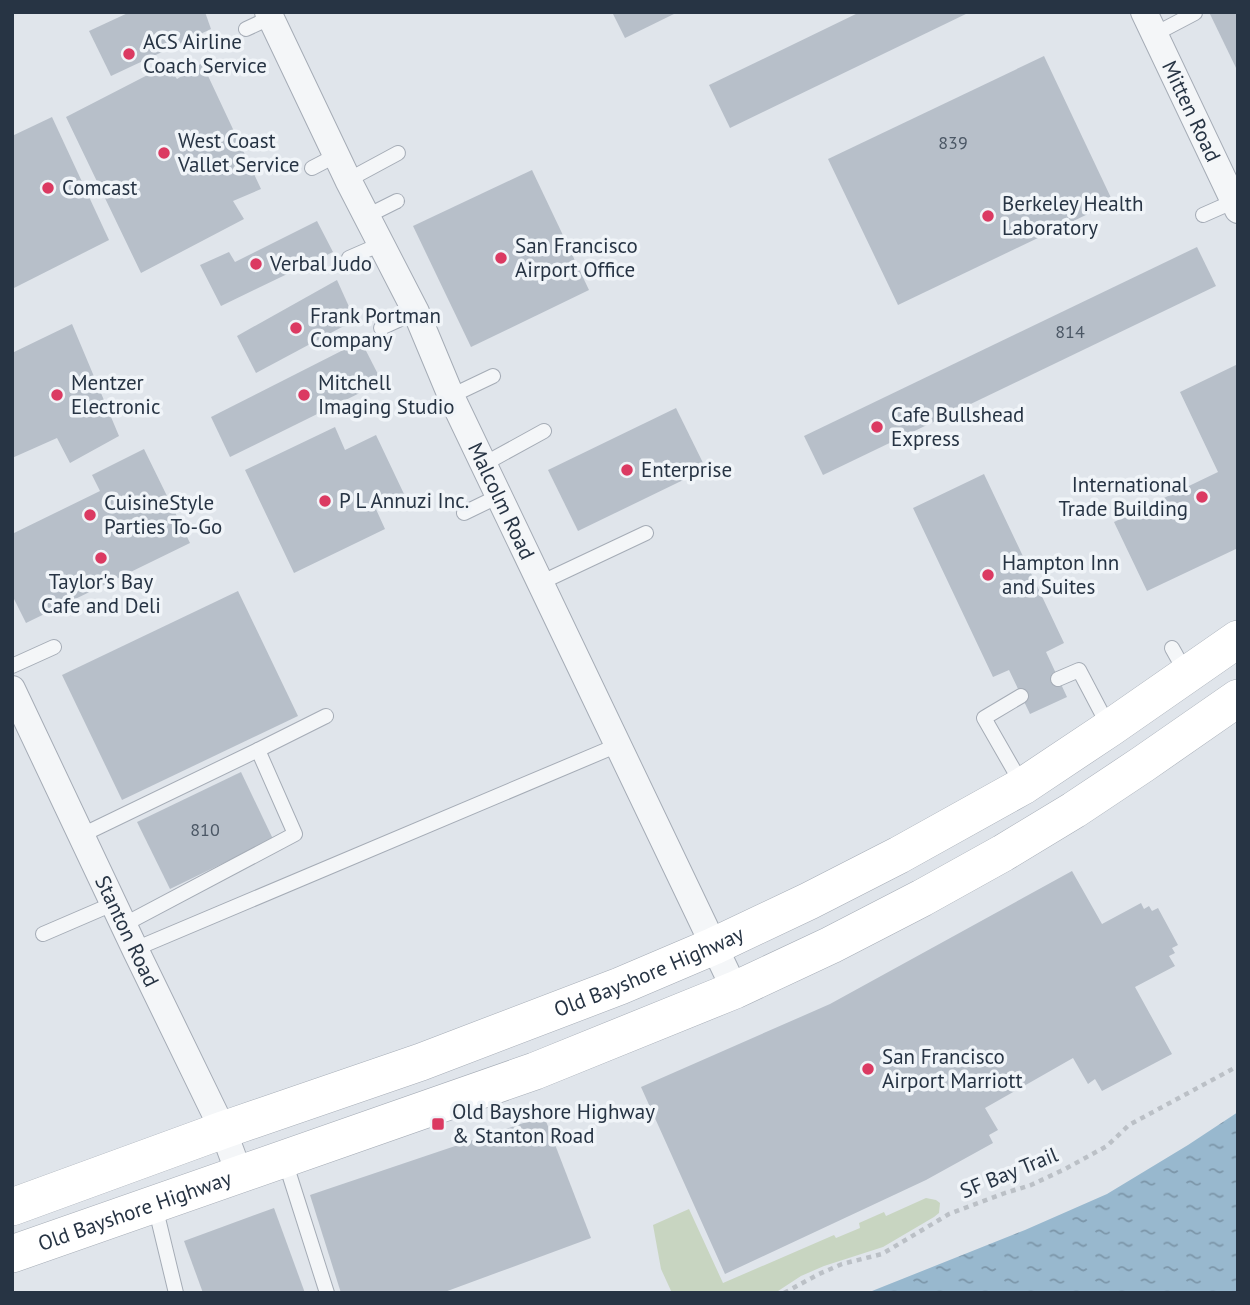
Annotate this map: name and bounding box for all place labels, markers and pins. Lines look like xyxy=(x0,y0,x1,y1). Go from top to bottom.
place label: ACS Airline Coach Service xyxy=(143,28,267,79)
marker: ACS Airline Coach Service xyxy=(121,46,137,62)
place label: West Coast Vallet Service xyxy=(177,127,299,178)
marker: West Coast Vallet Service xyxy=(156,145,172,161)
place label: Comcast xyxy=(62,174,137,201)
marker: Comcast xyxy=(40,180,56,196)
place label: Berkeley Health Laboratory xyxy=(1002,190,1143,241)
marker: Berkeley Health Laboratory xyxy=(980,208,996,224)
place label: San Francisco Airport Office xyxy=(515,232,638,283)
place label: Verbal Judo xyxy=(269,250,372,277)
marker: San Francisco Airport Office xyxy=(493,250,509,266)
marker: Verbal Judo xyxy=(248,256,264,272)
place label: Frank Portman Company xyxy=(310,302,441,353)
marker: Frank Portman Company xyxy=(288,320,304,336)
place label: Mentzer Electronic xyxy=(71,369,160,420)
place label: Mitchell Imaging Studio xyxy=(318,369,455,420)
marker: Mentzer Electronic xyxy=(49,387,65,403)
marker: Mitchell Imaging Studio xyxy=(296,387,312,403)
place label: Cafe Bullshead Express xyxy=(891,401,1024,452)
marker: Cafe Bullshead Express xyxy=(869,419,885,435)
place label: Enterprise xyxy=(641,456,732,483)
marker: Enterprise xyxy=(619,462,635,478)
place label: International Trade Building xyxy=(1058,471,1188,522)
place label: P L Annuzi Inc. xyxy=(339,487,469,514)
place label: CuisineStyle Parties To-Go xyxy=(104,489,222,540)
marker: International Trade Building xyxy=(1194,489,1210,505)
marker: P L Annuzi Inc. xyxy=(317,493,333,509)
marker: CuisineStyle Parties To-Go xyxy=(82,507,98,523)
place label: Hampton Inn and Suites xyxy=(1002,549,1119,600)
marker: Taylor's Bay Cafe and Deli xyxy=(93,550,109,566)
marker: Hampton Inn and Suites xyxy=(980,567,996,583)
place label: Taylor's Bay Cafe and Deli xyxy=(41,568,161,619)
place label: San Francisco Airport Marriott xyxy=(882,1043,1023,1094)
marker: San Francisco Airport Marriott xyxy=(860,1061,876,1077)
place label: Old Bayshore Highway & Stanton Road xyxy=(452,1098,655,1149)
marker: Old Bayshore Highway & Stanton Road xyxy=(430,1116,446,1132)

